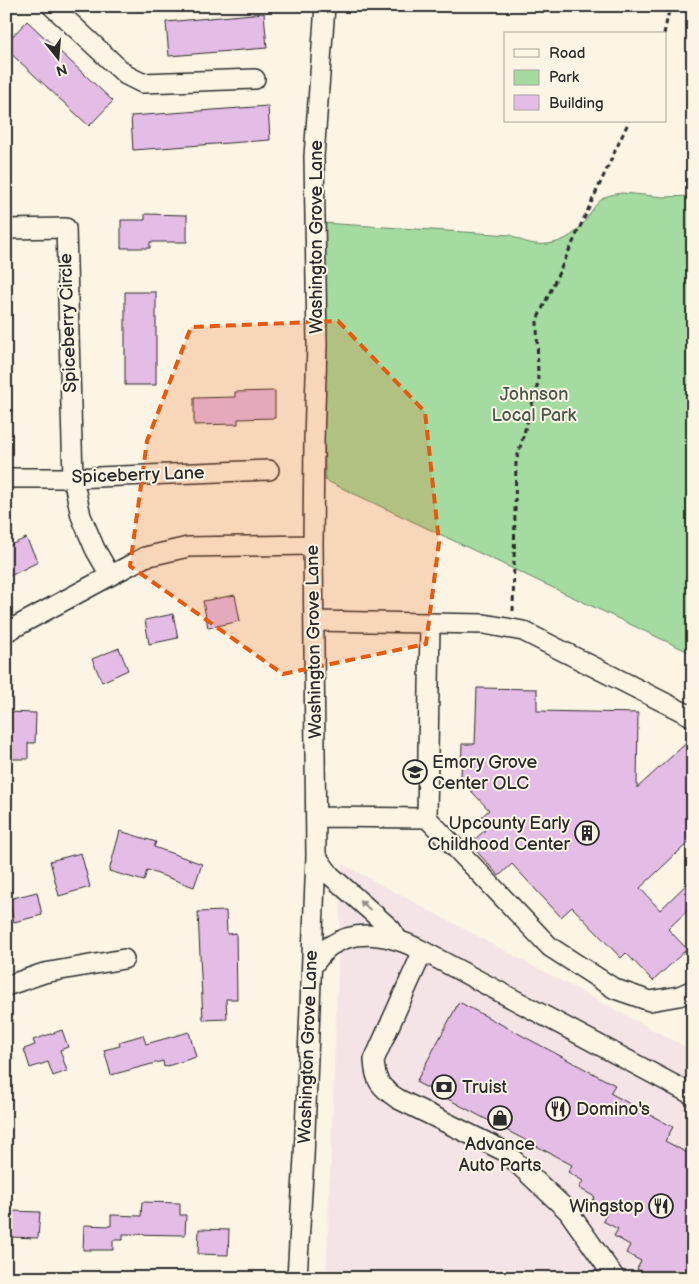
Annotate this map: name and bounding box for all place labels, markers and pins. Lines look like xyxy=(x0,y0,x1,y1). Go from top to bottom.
place label: Emory Grove Center OLC xyxy=(432,752,537,794)
school or university icon: Emory Grove Center OLC xyxy=(402,759,428,785)
place label: Upcounty Early Childhood Center xyxy=(427,813,571,855)
building icon: Upcounty Early Childhood Center xyxy=(574,820,600,846)
bank icon: Truist xyxy=(431,1074,457,1100)
place label: Truist xyxy=(462,1077,508,1098)
restaurant icon: Domino's xyxy=(545,1096,571,1122)
place label: Domino's xyxy=(576,1099,650,1120)
shop icon: Advance Auto Parts xyxy=(487,1105,513,1131)
place label: Advance Auto Parts xyxy=(459,1134,541,1176)
restaurant icon: Wingstop xyxy=(648,1193,674,1219)
place label: Wingstop xyxy=(569,1196,644,1217)

